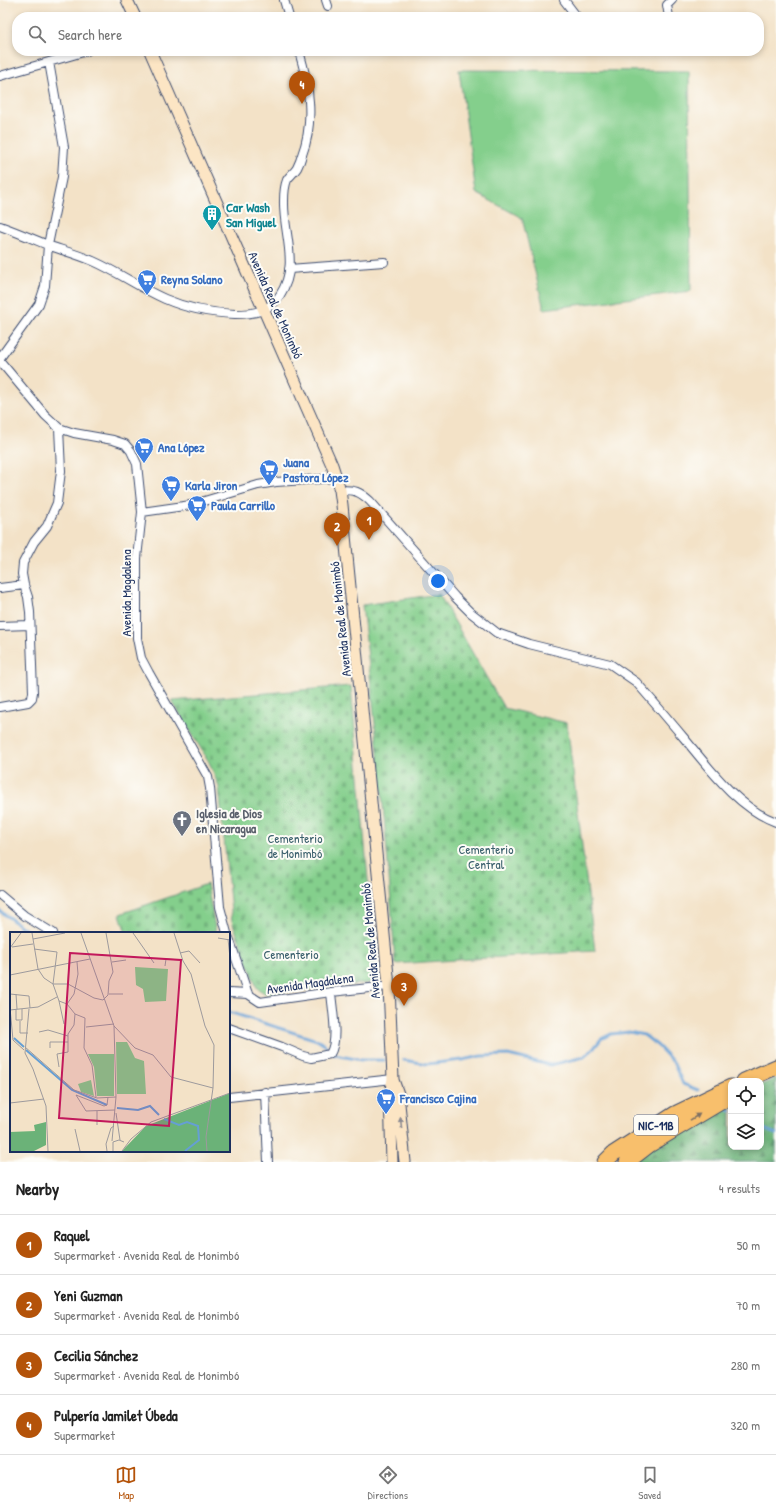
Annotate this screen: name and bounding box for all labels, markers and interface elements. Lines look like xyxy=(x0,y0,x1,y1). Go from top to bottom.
search box xyxy=(12,12,764,56)
icon: search xyxy=(26,23,48,45)
text: Search here xyxy=(58,24,122,45)
pin: 4 xyxy=(289,71,315,104)
place label: Car Wash San Miguel xyxy=(226,198,277,232)
building icon: Car Wash San Miguel xyxy=(201,203,223,231)
street label: Avenida Real de Monimbó xyxy=(244,248,308,362)
supermarket icon: Reyna Solano xyxy=(136,268,158,296)
place label: Reyna Solano xyxy=(161,270,223,289)
supermarket icon: Ana López xyxy=(133,436,155,464)
place label: Ana López xyxy=(158,438,205,457)
place label: Juana Pastora López xyxy=(283,453,349,487)
supermarket icon: Juana Pastora López xyxy=(258,458,280,486)
supermarket icon: Karla Jiron xyxy=(160,474,182,502)
place label: Karla Jiron xyxy=(185,476,237,494)
supermarket icon: Paula Carrillo xyxy=(186,494,208,522)
place label: Paula Carrillo xyxy=(211,496,276,514)
pin: 1 xyxy=(356,507,382,540)
pin: 2 xyxy=(324,513,350,546)
street label: Avenida Magdalena xyxy=(117,549,135,637)
street label: Avenida Real de Monimbó xyxy=(325,561,355,677)
your location xyxy=(428,571,448,591)
place label: Iglesia de Dios en Nicaragua xyxy=(196,804,262,838)
church icon: Iglesia de Dios en Nicaragua xyxy=(171,809,193,837)
park label: Cementerio de Monimbó xyxy=(268,829,323,862)
park label: Cementerio Central xyxy=(459,840,514,873)
street label: Avenida Real de Monimbó xyxy=(356,883,384,999)
inset map xyxy=(10,932,230,1152)
park label: Cementerio xyxy=(264,945,319,963)
street label: Avenida Magdalena xyxy=(266,968,354,998)
pin: 3 xyxy=(391,973,417,1006)
map controls xyxy=(728,1078,764,1150)
button: locate xyxy=(728,1078,764,1114)
supermarket icon: Francisco Cajina xyxy=(375,1087,397,1115)
place label: Francisco Cajina xyxy=(399,1089,477,1107)
one-way arrow xyxy=(689,1114,701,1121)
button: layers xyxy=(728,1114,764,1150)
road number: NIC-11B xyxy=(634,1115,678,1135)
one-way arrow xyxy=(398,1117,405,1129)
text: Nearby xyxy=(16,1177,59,1200)
text: 4 results xyxy=(719,1179,760,1197)
text: Raquel xyxy=(54,1225,90,1246)
text: 1 xyxy=(27,1236,31,1254)
text: 50 m xyxy=(737,1236,760,1254)
text: Supermarket · Avenida Real de Monimbó xyxy=(54,1246,239,1264)
text: Yeni Guzman xyxy=(54,1285,123,1306)
text: 2 xyxy=(26,1296,32,1314)
text: 70 m xyxy=(736,1296,760,1314)
text: Supermarket · Avenida Real de Monimbó xyxy=(54,1306,239,1324)
text: Cecilia Sánchez xyxy=(54,1345,138,1366)
text: 3 xyxy=(26,1356,32,1374)
text: 280 m xyxy=(731,1356,760,1374)
text: Supermarket · Avenida Real de Monimbó xyxy=(54,1366,239,1384)
text: Pulpería Jamilet Úbeda xyxy=(54,1405,178,1426)
text: 4 xyxy=(27,1416,31,1434)
text: 320 m xyxy=(730,1416,760,1434)
text: Supermarket xyxy=(54,1426,115,1444)
tab: Map xyxy=(115,1464,137,1502)
tab: Directions xyxy=(368,1464,408,1502)
tab: Saved xyxy=(638,1464,661,1502)

